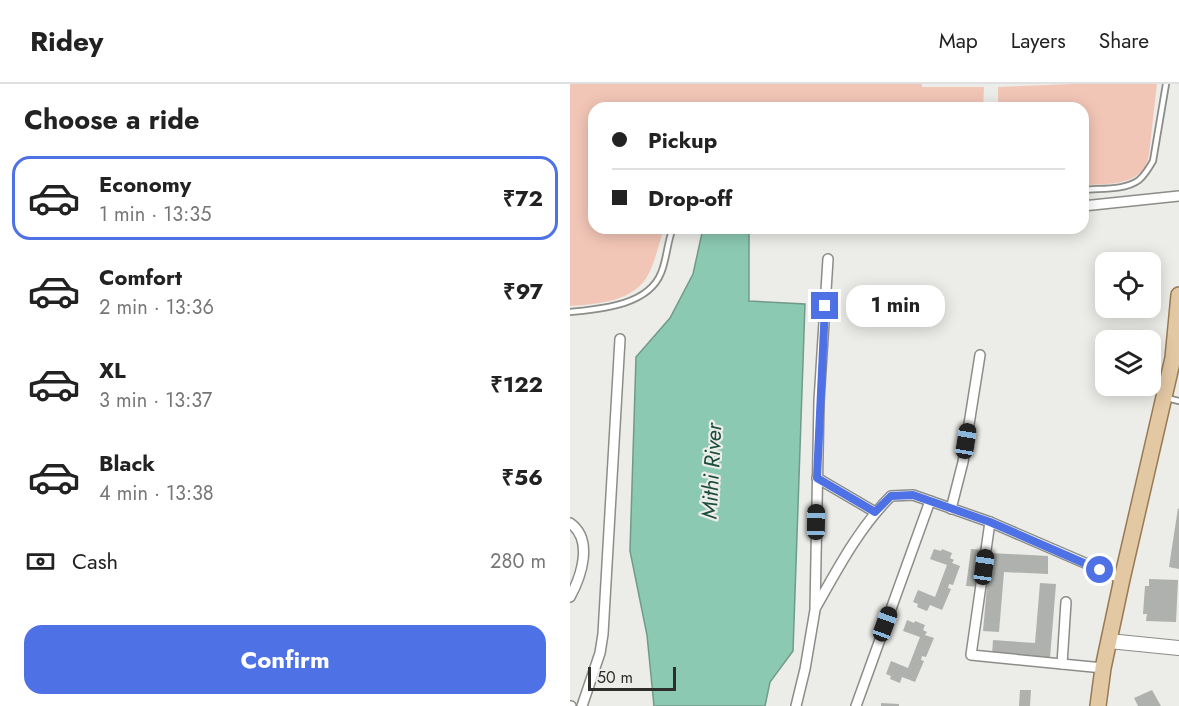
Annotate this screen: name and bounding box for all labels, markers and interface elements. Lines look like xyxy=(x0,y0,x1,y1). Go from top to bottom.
text: Ridey xyxy=(30,21,103,62)
text: Map xyxy=(939,26,978,56)
text: Layers xyxy=(1011,26,1066,56)
text: Share xyxy=(1099,26,1149,56)
text: Choose a ride xyxy=(24,100,199,139)
text: Pickup xyxy=(648,124,717,156)
text: Economy xyxy=(99,168,191,200)
icon: car xyxy=(27,171,81,225)
text: ₹72 xyxy=(503,182,543,214)
text: Drop-off xyxy=(648,182,732,214)
text: 1 min · 13:35 xyxy=(99,200,211,229)
map controls xyxy=(1095,252,1161,396)
button: locate xyxy=(1095,252,1161,318)
text: Comfort xyxy=(99,261,182,293)
icon: car xyxy=(27,264,81,318)
text: ₹97 xyxy=(503,275,543,307)
callout: 1 min xyxy=(846,285,945,327)
text: 1 min xyxy=(871,291,920,320)
route end xyxy=(811,292,838,319)
text: 2 min · 13:36 xyxy=(99,293,214,322)
button: layers xyxy=(1095,330,1161,396)
text: XL xyxy=(99,354,126,386)
icon: car xyxy=(27,357,81,411)
text: ₹122 xyxy=(490,368,543,400)
text: 3 min · 13:37 xyxy=(99,386,212,415)
water label: Mithi River xyxy=(693,420,730,520)
car xyxy=(954,422,978,460)
text: Black xyxy=(99,447,155,479)
icon: car xyxy=(27,450,81,504)
text: ₹56 xyxy=(502,461,543,493)
text: 4 min · 13:38 xyxy=(99,479,214,508)
car xyxy=(807,504,825,540)
icon: cash xyxy=(24,545,57,578)
text: Cash xyxy=(72,545,118,577)
text: 280 m xyxy=(490,547,546,576)
car xyxy=(973,548,995,586)
route start xyxy=(1086,556,1113,583)
car xyxy=(870,604,900,644)
button: Confirm xyxy=(24,625,546,694)
scale bar xyxy=(588,664,676,692)
text: 50 m xyxy=(597,666,633,689)

